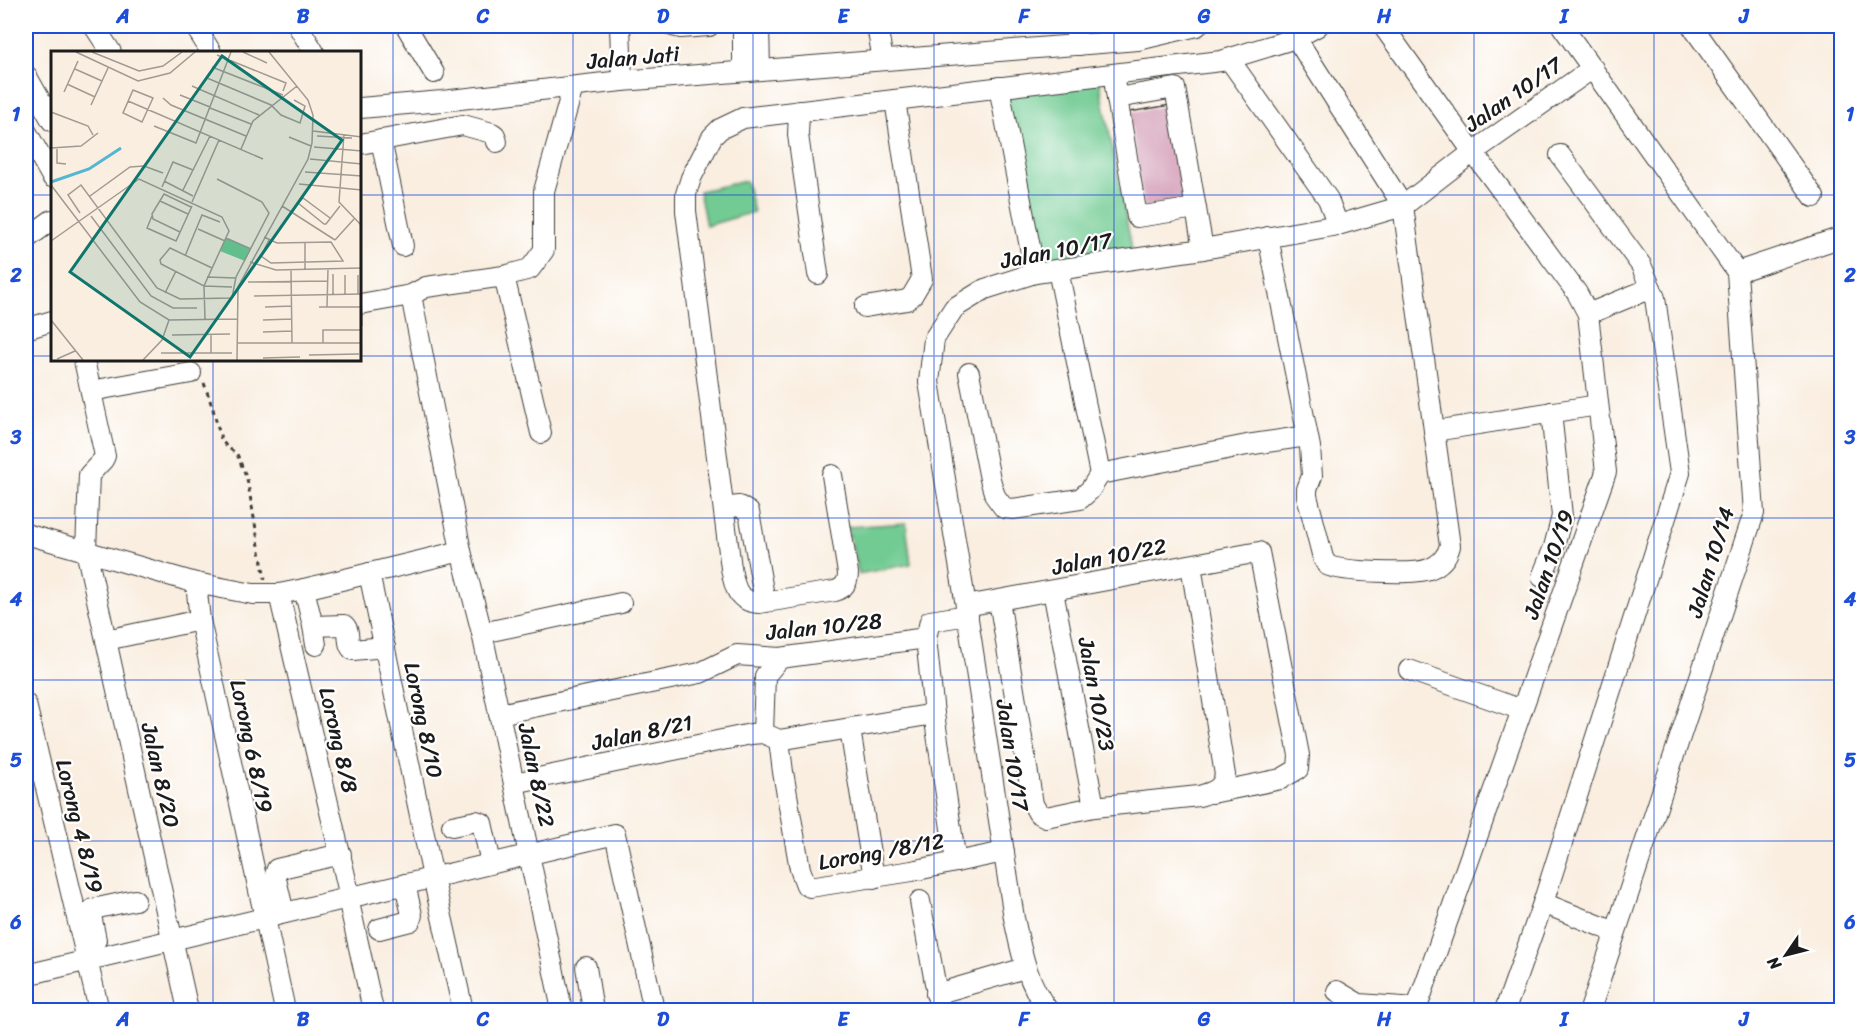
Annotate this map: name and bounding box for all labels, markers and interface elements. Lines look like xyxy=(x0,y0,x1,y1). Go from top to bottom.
text: A xyxy=(115,0,130,34)
text: B xyxy=(297,0,310,34)
text: C xyxy=(476,0,490,34)
text: D xyxy=(657,0,670,34)
text: E xyxy=(837,0,850,34)
text: F xyxy=(1018,0,1031,34)
text: G xyxy=(1197,0,1211,34)
text: H xyxy=(1376,0,1392,34)
text: I xyxy=(1559,0,1570,34)
text: J xyxy=(1738,0,1750,34)
street label: Jalan Jati xyxy=(584,34,682,81)
street label: Jalan 10/17 xyxy=(1455,45,1572,143)
inset map xyxy=(51,51,362,362)
text: 1 xyxy=(12,97,21,132)
text: 1 xyxy=(1846,97,1855,132)
street label: Jalan 10/17 xyxy=(996,220,1116,281)
text: 2 xyxy=(9,258,22,293)
text: 2 xyxy=(1843,258,1856,293)
text: 3 xyxy=(10,420,22,455)
text: 3 xyxy=(1844,420,1856,455)
street label: Jalan 10/14 xyxy=(1675,502,1746,623)
street label: Jalan 10/19 xyxy=(1511,504,1585,625)
street label: Jalan 10/22 xyxy=(1048,526,1170,587)
text: 4 xyxy=(9,582,23,617)
text: 4 xyxy=(1843,582,1857,617)
street label: Jalan 10/28 xyxy=(763,601,884,652)
street label: Jalan 10/23 xyxy=(1066,633,1127,754)
street label: Lorong 8/10 xyxy=(392,658,455,782)
street label: Lorong 6 8/19 xyxy=(218,676,285,816)
street label: Lorong 8/8 xyxy=(307,683,370,797)
street label: Jalan 10/17 xyxy=(984,695,1041,815)
street label: Jalan 8/21 xyxy=(587,703,696,762)
street label: Jalan 8/20 xyxy=(129,718,192,832)
street label: Jalan 8/22 xyxy=(506,718,567,831)
text: 5 xyxy=(10,743,22,778)
text: 5 xyxy=(1844,743,1856,778)
street label: Lorong 4 8/19 xyxy=(44,755,115,897)
street label: Lorong /8/12 xyxy=(815,821,948,882)
text: 6 xyxy=(9,905,22,940)
text: 6 xyxy=(1843,905,1856,940)
north arrow xyxy=(1756,925,1816,985)
text: N xyxy=(1759,950,1790,977)
text: A xyxy=(115,1002,130,1036)
text: B xyxy=(297,1002,310,1036)
text: C xyxy=(476,1002,490,1036)
text: D xyxy=(657,1002,670,1036)
text: E xyxy=(837,1002,850,1036)
text: F xyxy=(1018,1002,1031,1036)
text: G xyxy=(1197,1002,1211,1036)
text: H xyxy=(1376,1002,1392,1036)
text: I xyxy=(1559,1002,1570,1036)
text: J xyxy=(1738,1002,1750,1036)

